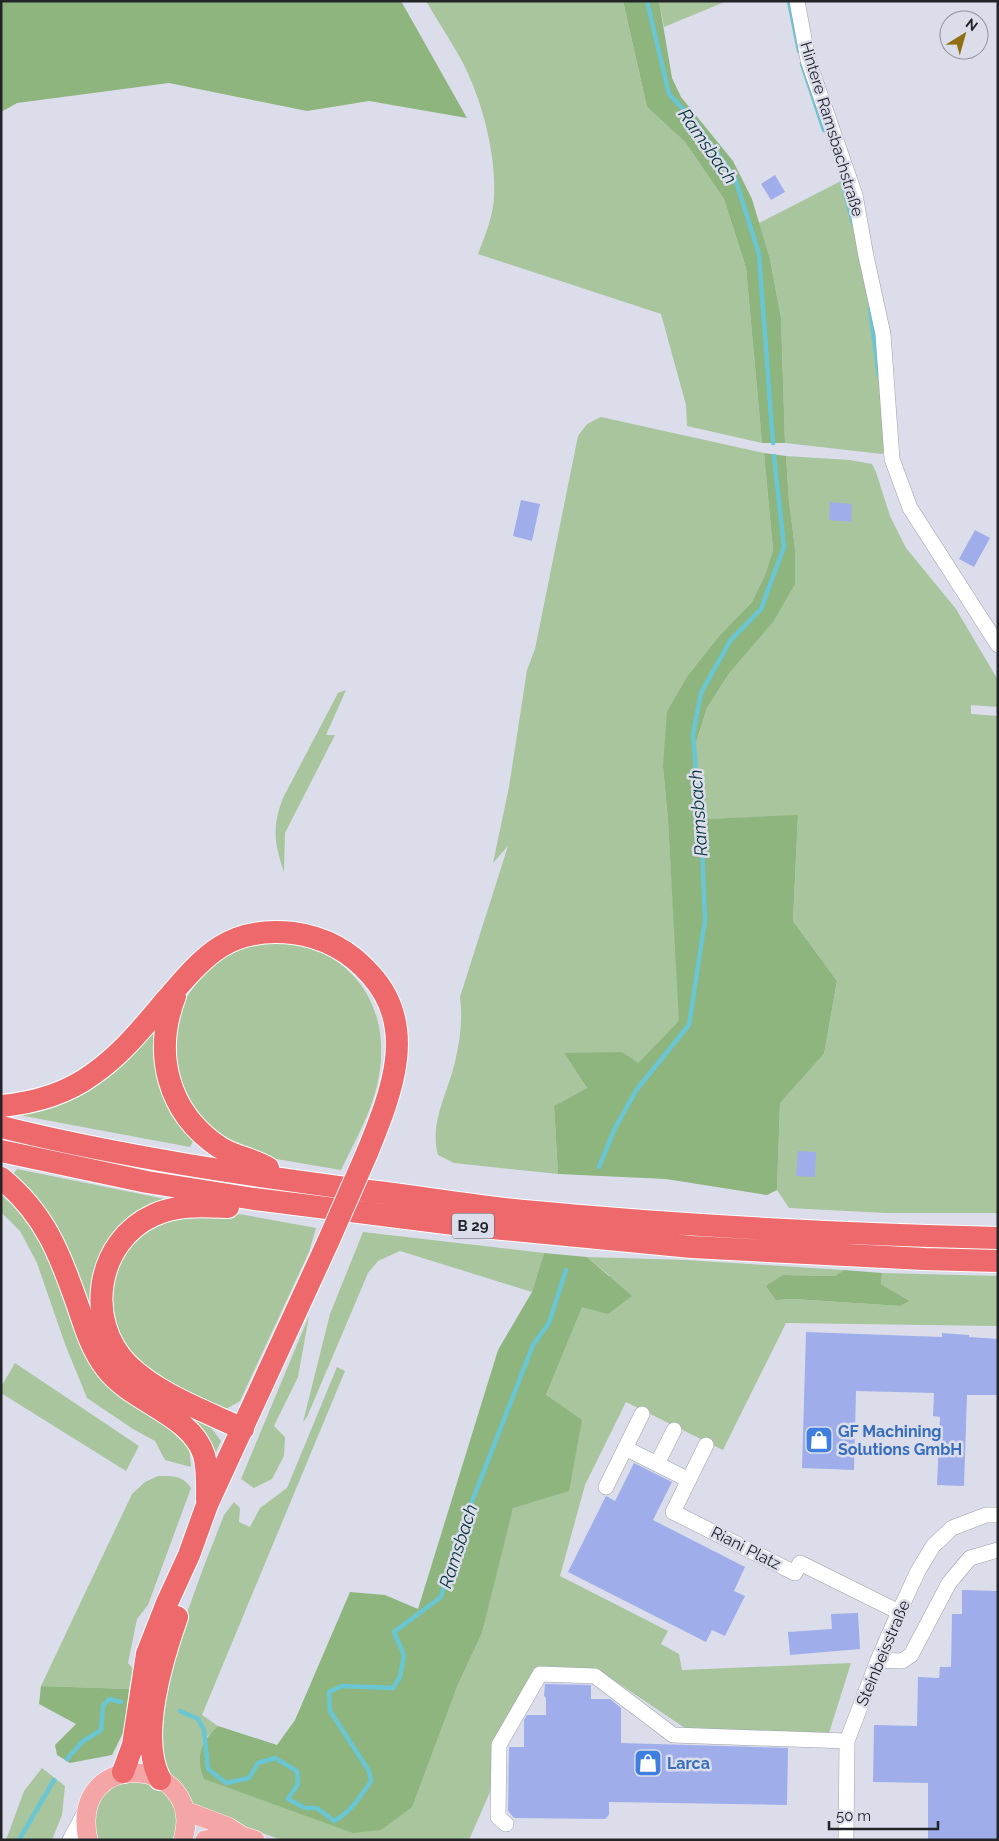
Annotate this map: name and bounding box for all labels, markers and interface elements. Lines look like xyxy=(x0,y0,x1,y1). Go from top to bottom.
north arrow xyxy=(939,10,989,60)
text: N xyxy=(963,15,981,34)
street label: Hintere Ramsbachstraße xyxy=(796,39,868,219)
water label: Ramsbach xyxy=(674,104,742,188)
water label: Ramsbach xyxy=(684,769,712,857)
road number: B 29 xyxy=(452,1214,494,1238)
place label: GF Machining Solutions GmbH xyxy=(838,1422,962,1459)
shop icon: GF Machining Solutions GmbH xyxy=(804,1425,834,1455)
water label: Ramsbach xyxy=(435,1501,481,1591)
street label: Riani Platz xyxy=(708,1522,784,1574)
street label: Steinbeisstraße xyxy=(852,1597,914,1709)
shop icon: Larca xyxy=(633,1748,663,1778)
place label: Larca xyxy=(667,1754,710,1773)
scale bar xyxy=(829,1798,938,1830)
text: 50 m xyxy=(836,1807,871,1825)

